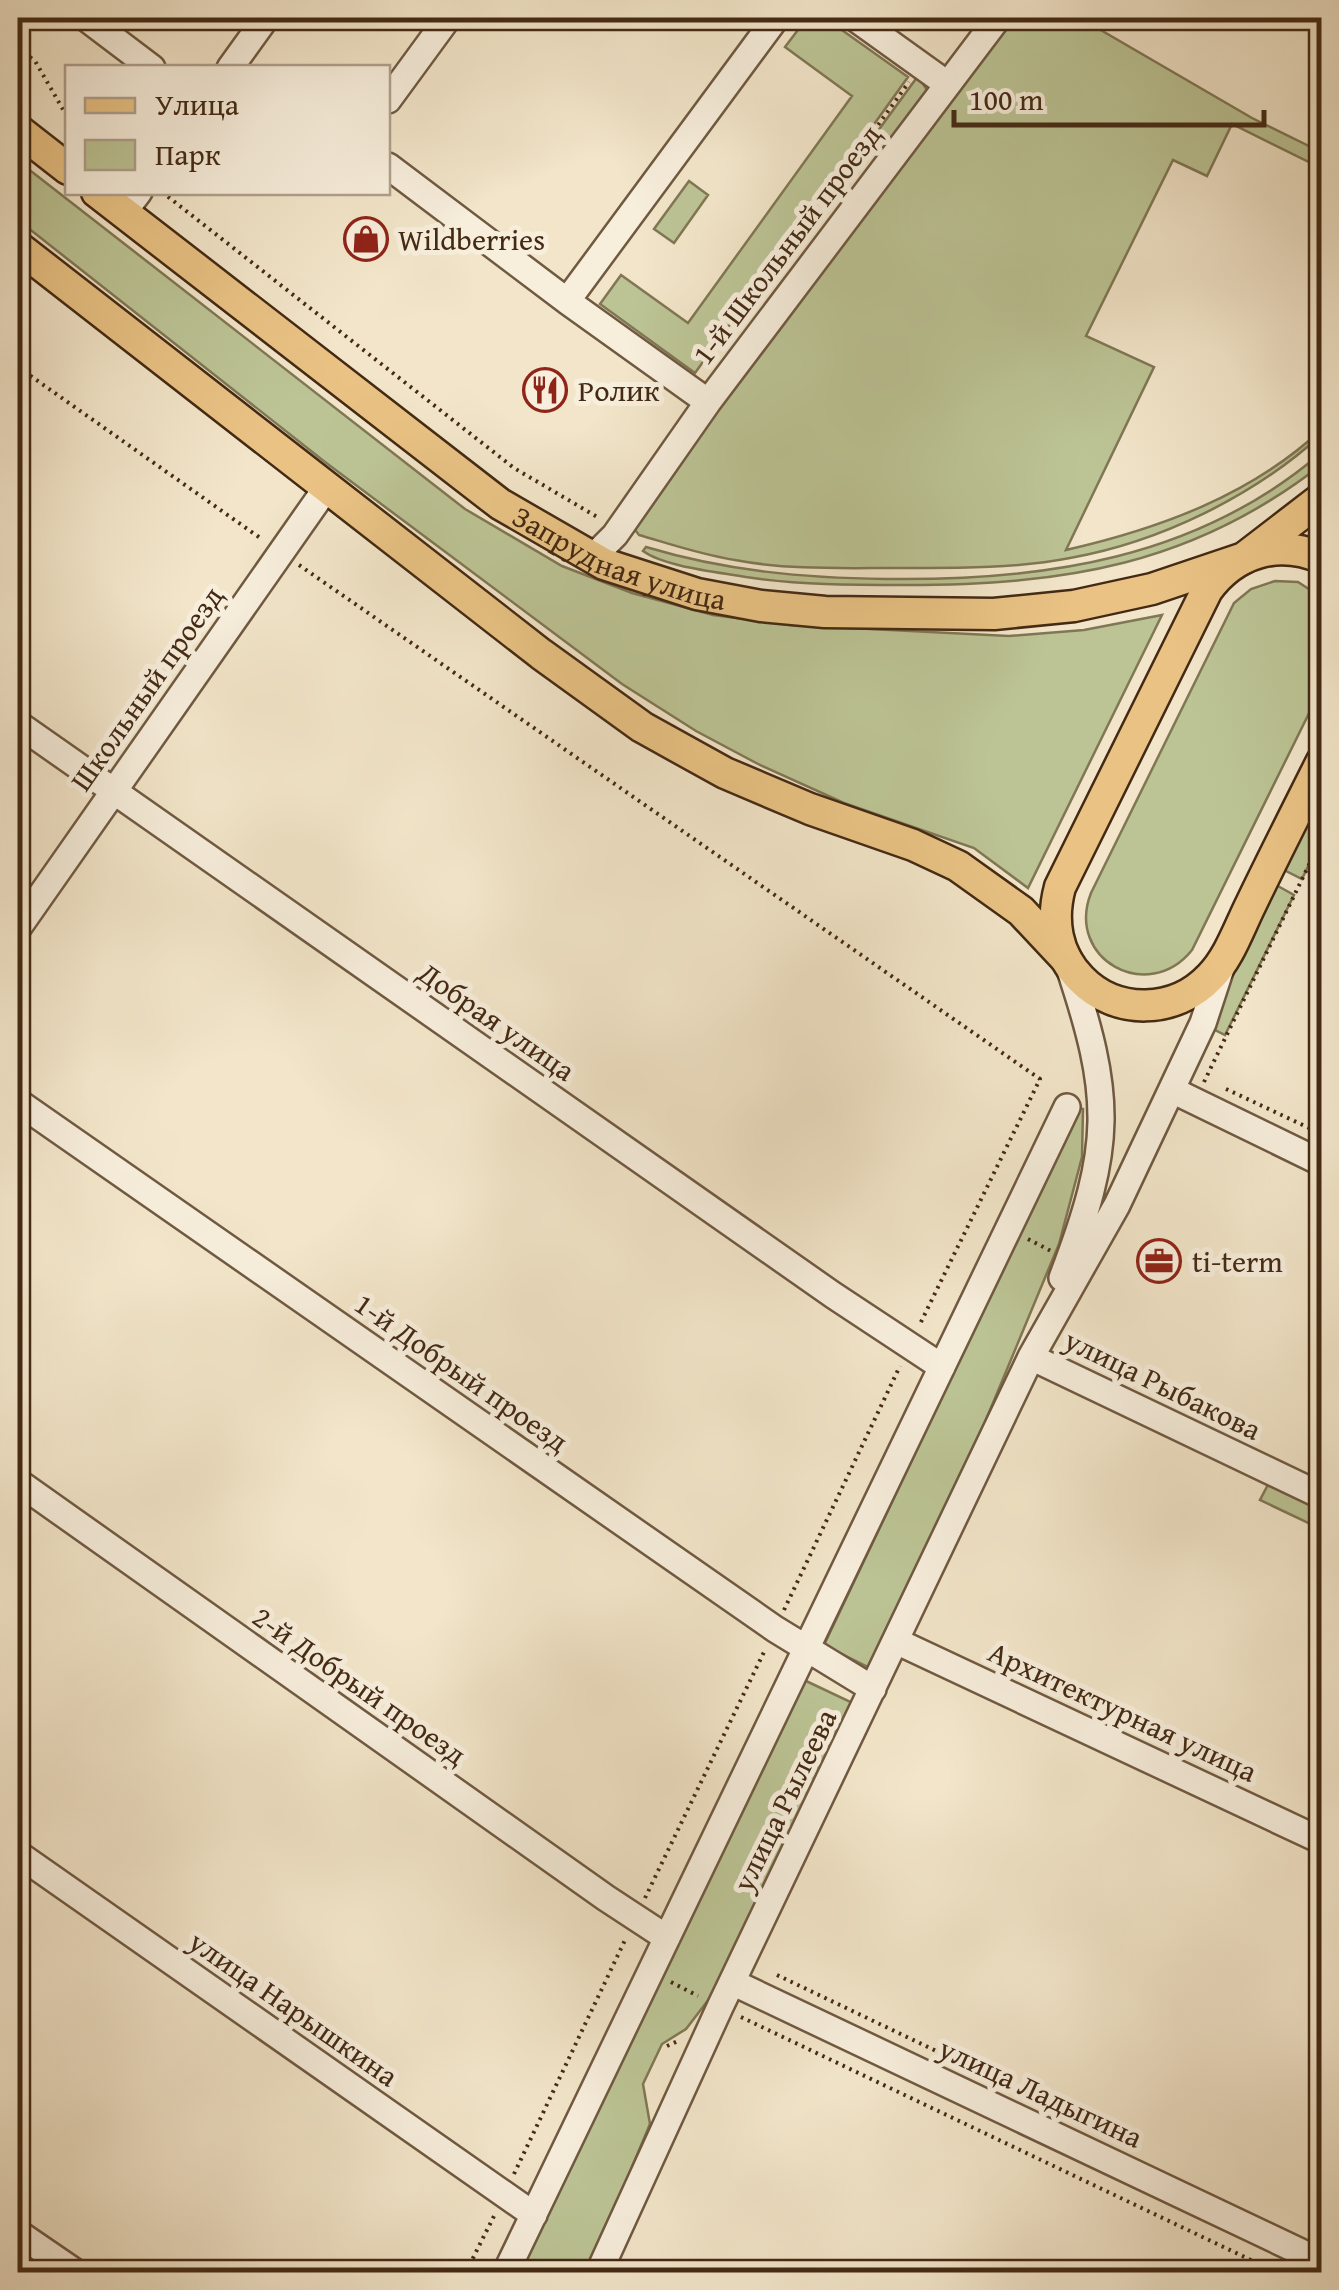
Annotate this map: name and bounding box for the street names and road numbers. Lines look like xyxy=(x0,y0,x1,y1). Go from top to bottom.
street label: 1-й Школьный проезд xyxy=(681,115,891,373)
street label: Запрудная улица xyxy=(504,494,730,621)
street label: Школьный проезд xyxy=(59,576,233,800)
street label: Добрая улица xyxy=(409,950,585,1092)
street label: 1-й Добрый проезд xyxy=(346,1282,578,1462)
street label: улица Рыбакова xyxy=(1056,1317,1270,1451)
street label: 2-й Добрый проезд xyxy=(244,1595,476,1775)
street label: Архитектурная улица xyxy=(981,1629,1265,1793)
street label: улица Рылеева xyxy=(720,1701,848,1900)
street label: улица Нарышкина xyxy=(179,1919,408,2097)
street label: улица Ладыгина xyxy=(931,2025,1151,2159)

